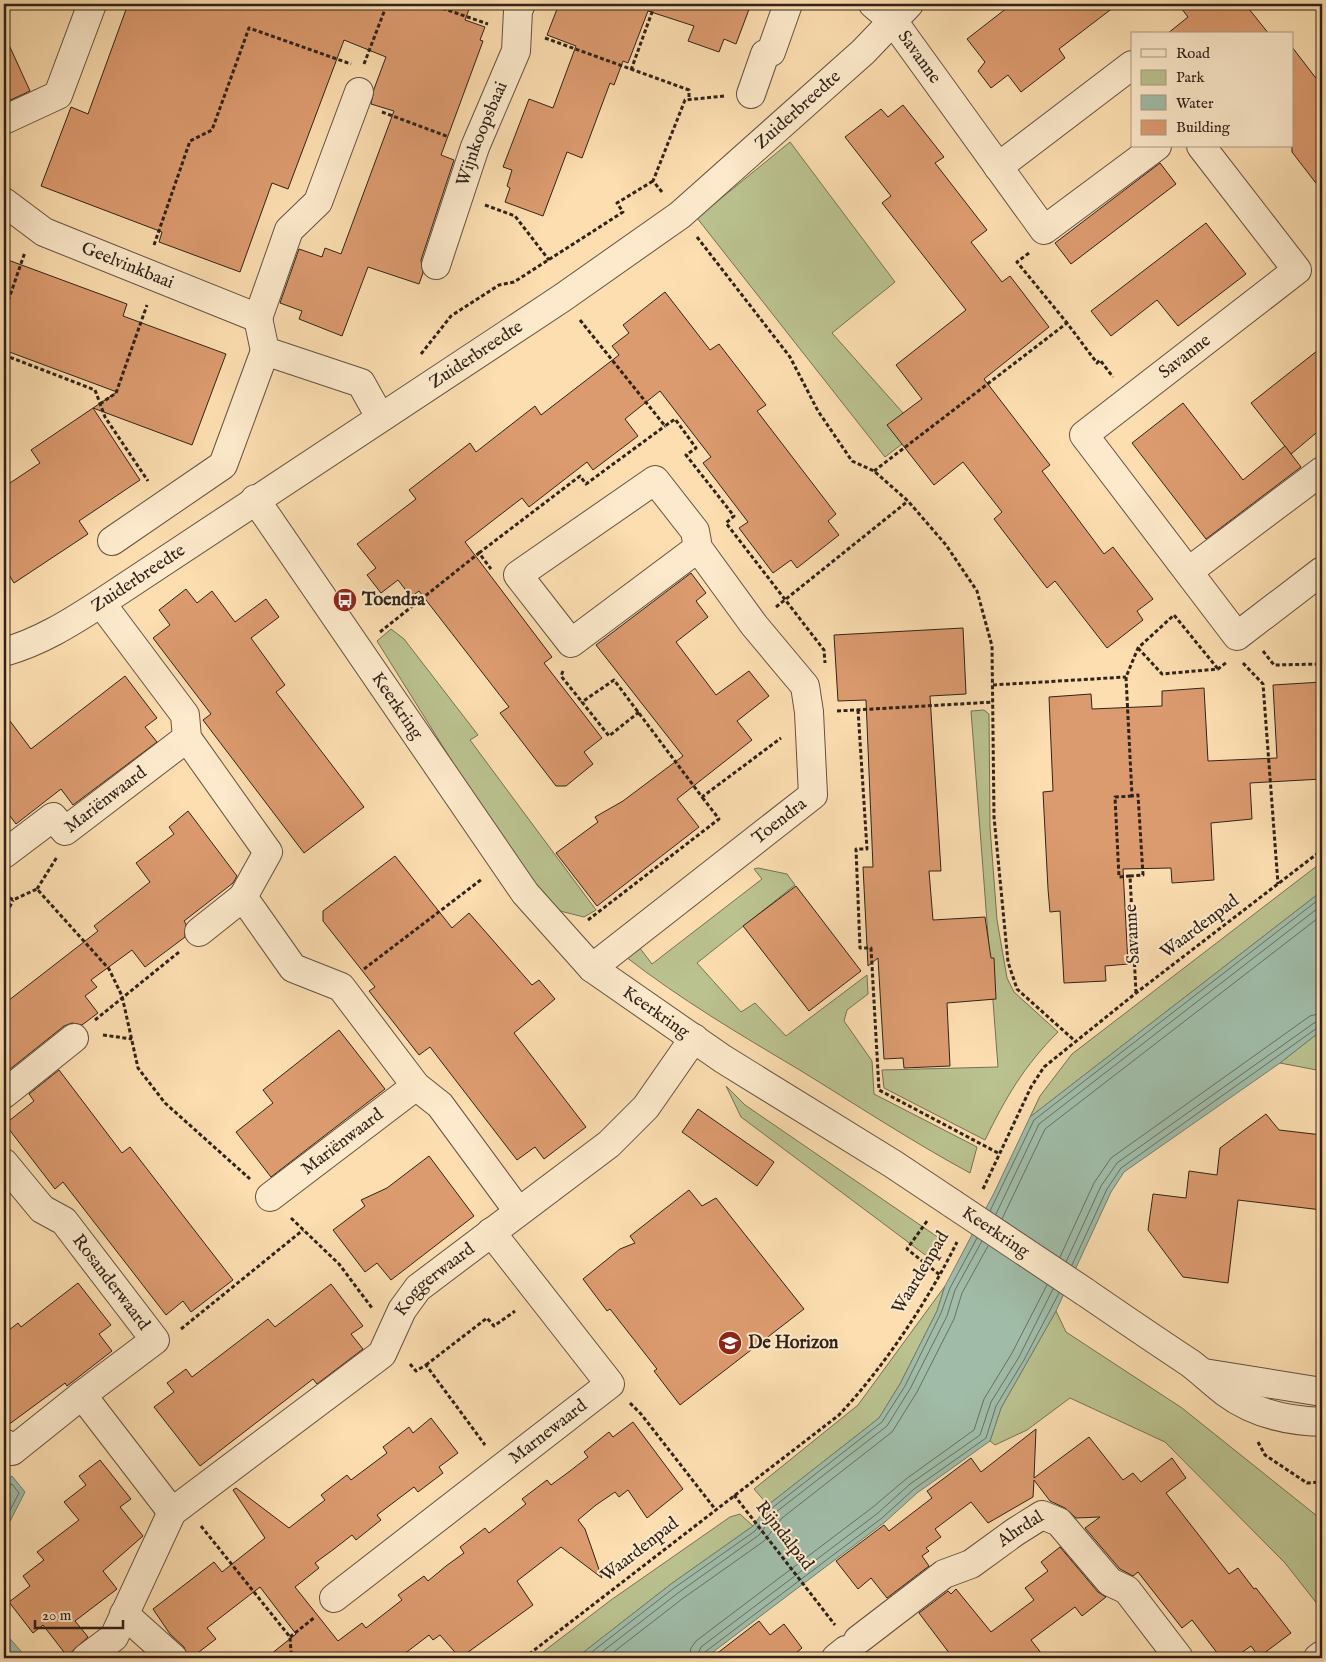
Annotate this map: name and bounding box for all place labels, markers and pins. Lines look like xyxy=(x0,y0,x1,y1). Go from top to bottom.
bus stop icon: Toendra xyxy=(332,587,358,613)
place label: Toendra xyxy=(361,589,426,612)
school or university icon: De Horizon xyxy=(717,1330,743,1356)
place label: De Horizon xyxy=(748,1332,839,1355)

